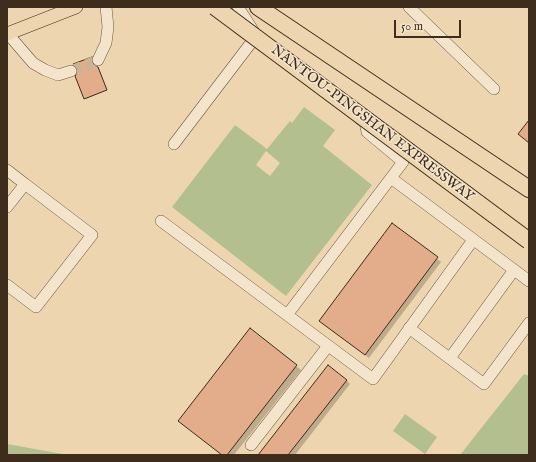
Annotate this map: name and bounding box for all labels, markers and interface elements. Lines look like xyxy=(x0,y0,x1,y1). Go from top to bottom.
scale bar xyxy=(396,12,463,38)
text: 50 m xyxy=(401,19,423,34)
street label: NANTOU-PINGSHAN EXPRESSWAY xyxy=(267,42,477,206)

